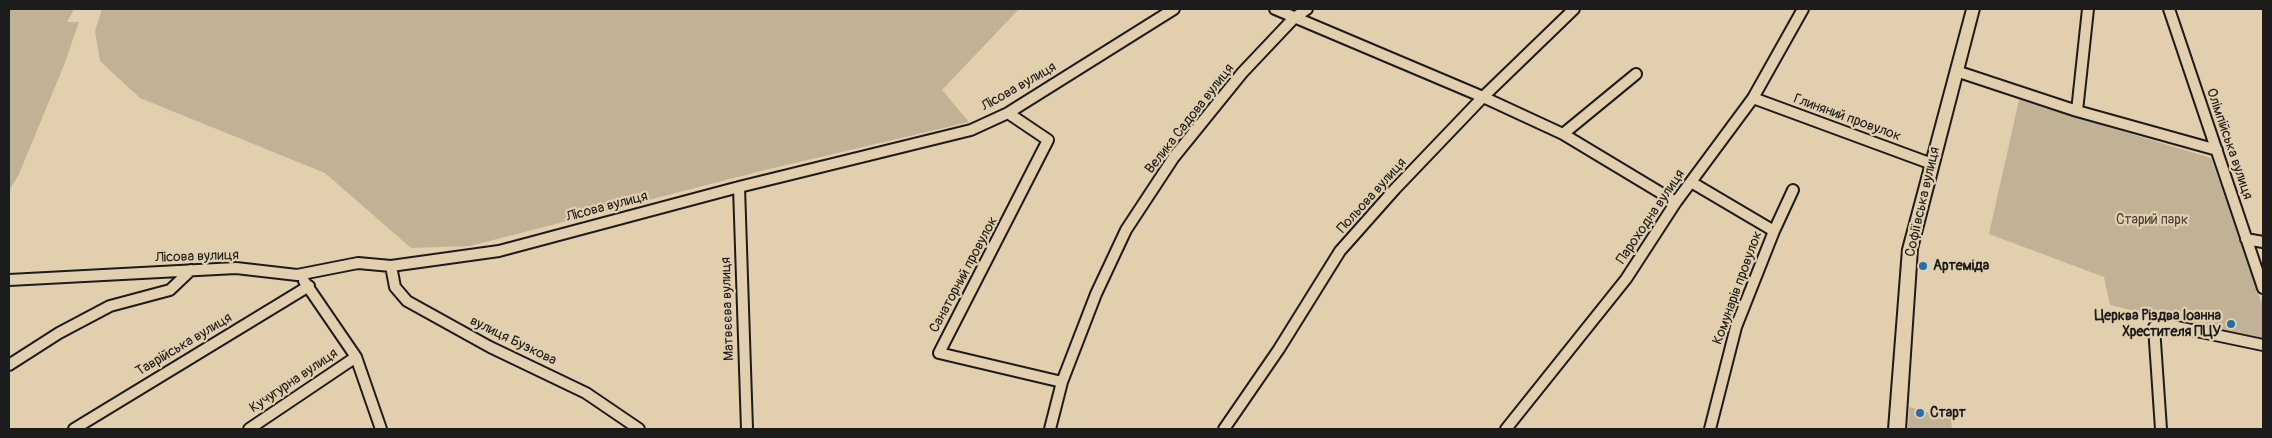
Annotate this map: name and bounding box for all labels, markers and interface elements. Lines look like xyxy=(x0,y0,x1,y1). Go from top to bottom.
street label: Лісова вулиця xyxy=(979,59,1059,115)
street label: Велика Садова вулиця xyxy=(1142,61,1238,177)
street label: Олімпійська вулиця xyxy=(2202,86,2256,202)
street label: Глиняний провулок xyxy=(1791,91,1903,145)
street label: Софіївська вулиця xyxy=(1902,145,1944,259)
street label: Польова вулиця xyxy=(1334,155,1410,237)
street label: Пароходна вулиця xyxy=(1613,167,1689,267)
street label: Лісова вулиця xyxy=(564,188,650,226)
park label: Старий парк xyxy=(2116,212,2188,228)
street label: Санаторний провулок xyxy=(926,214,1002,336)
street label: Комунарів провулок xyxy=(1710,229,1766,347)
street label: Лісова вулиця xyxy=(155,247,239,267)
street label: Матвєєва вулиця xyxy=(718,257,738,361)
place label: Артеміда xyxy=(1933,258,1989,274)
marker: Артеміда xyxy=(1917,260,1929,272)
place label: Церква Різдва Іоанна Хрестителя ПЦУ xyxy=(2094,308,2221,341)
street label: Таврійська вулиця xyxy=(133,310,235,380)
street label: вулиця Бузкова xyxy=(467,313,559,369)
marker: Церква Різдва Іоанна Хрестителя ПЦУ xyxy=(2225,318,2237,330)
street label: Кучугурна вулиця xyxy=(247,345,341,417)
place label: Старт xyxy=(1930,405,1966,421)
marker: Старт xyxy=(1914,407,1926,419)

